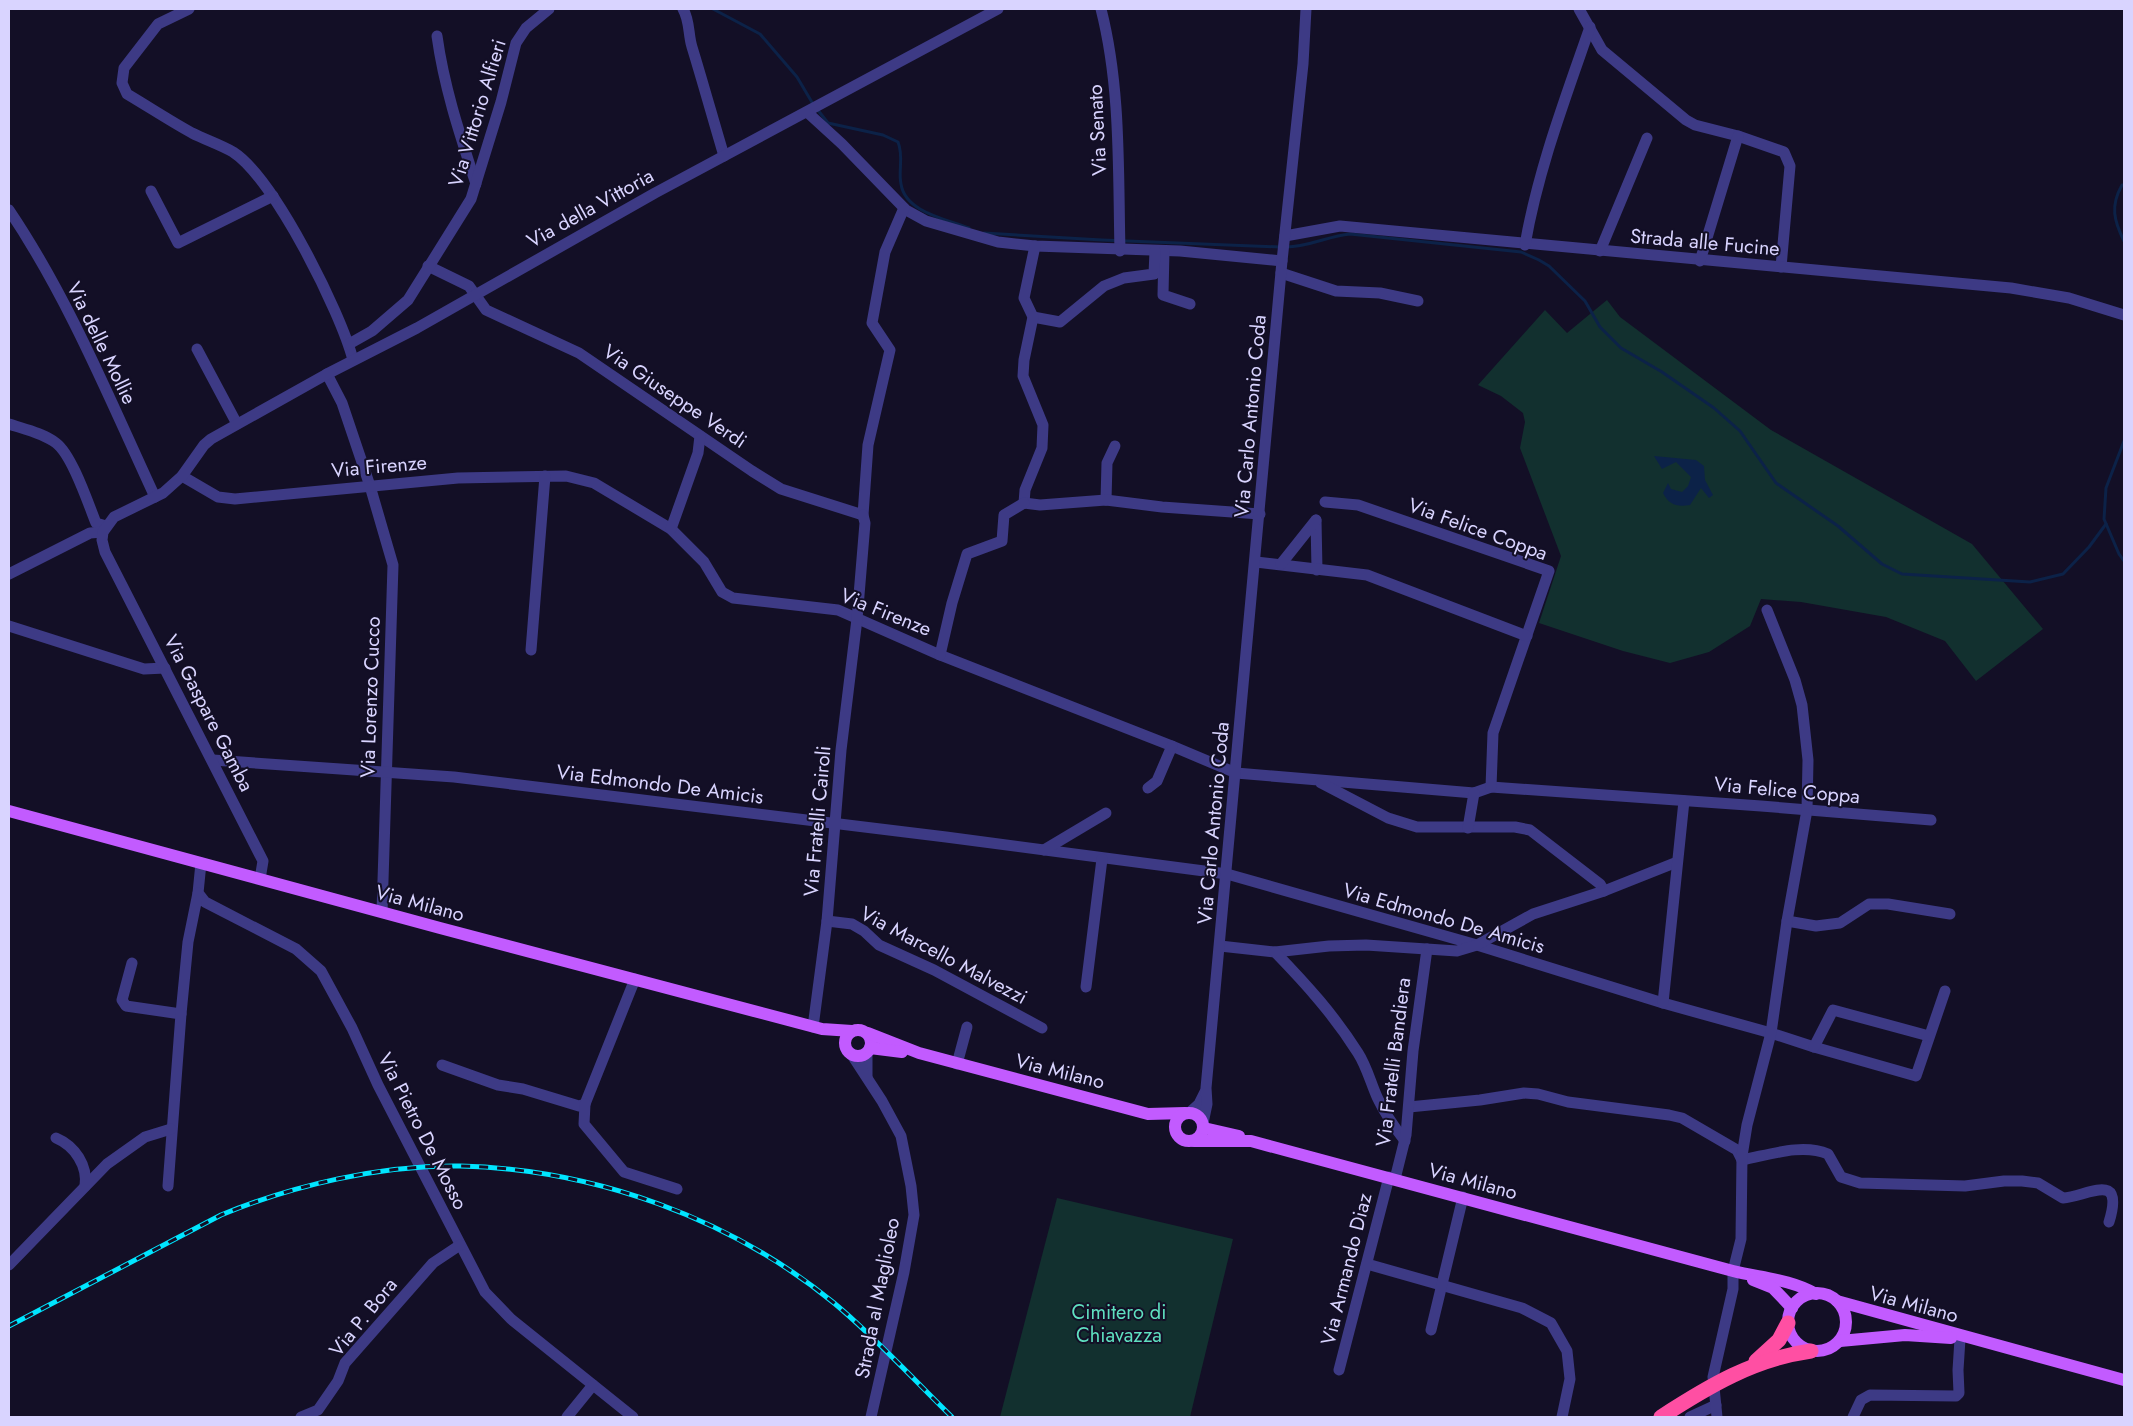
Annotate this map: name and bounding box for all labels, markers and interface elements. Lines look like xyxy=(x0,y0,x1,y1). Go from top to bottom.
street label: Via Vittorio Alfieri xyxy=(441,36,514,191)
street label: Via Senato xyxy=(1081,84,1114,176)
street label: Via della Vittoria xyxy=(521,162,659,255)
street label: Strada alle Fucine xyxy=(1629,222,1781,263)
street label: Via delle Mollie xyxy=(59,277,144,409)
street label: Via Carlo Antonio Coda xyxy=(1227,313,1274,519)
street label: Via Giuseppe Verdi xyxy=(597,337,752,455)
street label: Via Firenze xyxy=(330,448,428,485)
street label: Via Felice Coppa xyxy=(1404,491,1552,568)
street label: Via Firenze xyxy=(836,581,936,644)
street label: Via Lorenzo Cucco xyxy=(353,616,388,778)
street label: Via Gaspare Gamba xyxy=(156,630,261,797)
street label: Via Carlo Antonio Coda xyxy=(1190,720,1237,926)
street label: Via Fratelli Cairoli xyxy=(796,744,839,898)
street label: Via Edmondo De Amicis xyxy=(555,757,765,812)
street label: Via Felice Coppa xyxy=(1713,770,1861,811)
street label: Via Edmondo De Amicis xyxy=(1340,876,1548,961)
street label: Via Milano xyxy=(372,878,468,929)
street label: Via Marcello Malvezzi xyxy=(855,899,1032,1012)
street label: Via Fratelli Bandiera xyxy=(1369,976,1418,1148)
street label: Via Milano xyxy=(1012,1046,1108,1097)
street label: Via Pietro De Mosso xyxy=(370,1048,475,1215)
street label: Via Milano xyxy=(1425,1156,1521,1207)
street label: Via Armando Diaz xyxy=(1314,1190,1379,1348)
street label: Strada al Maglioleo xyxy=(848,1215,907,1381)
street label: Via P. Bora xyxy=(322,1272,404,1363)
street label: Via Milano xyxy=(1866,1279,1962,1330)
park label: Cimitero di Chiavazza xyxy=(1072,1298,1166,1350)

